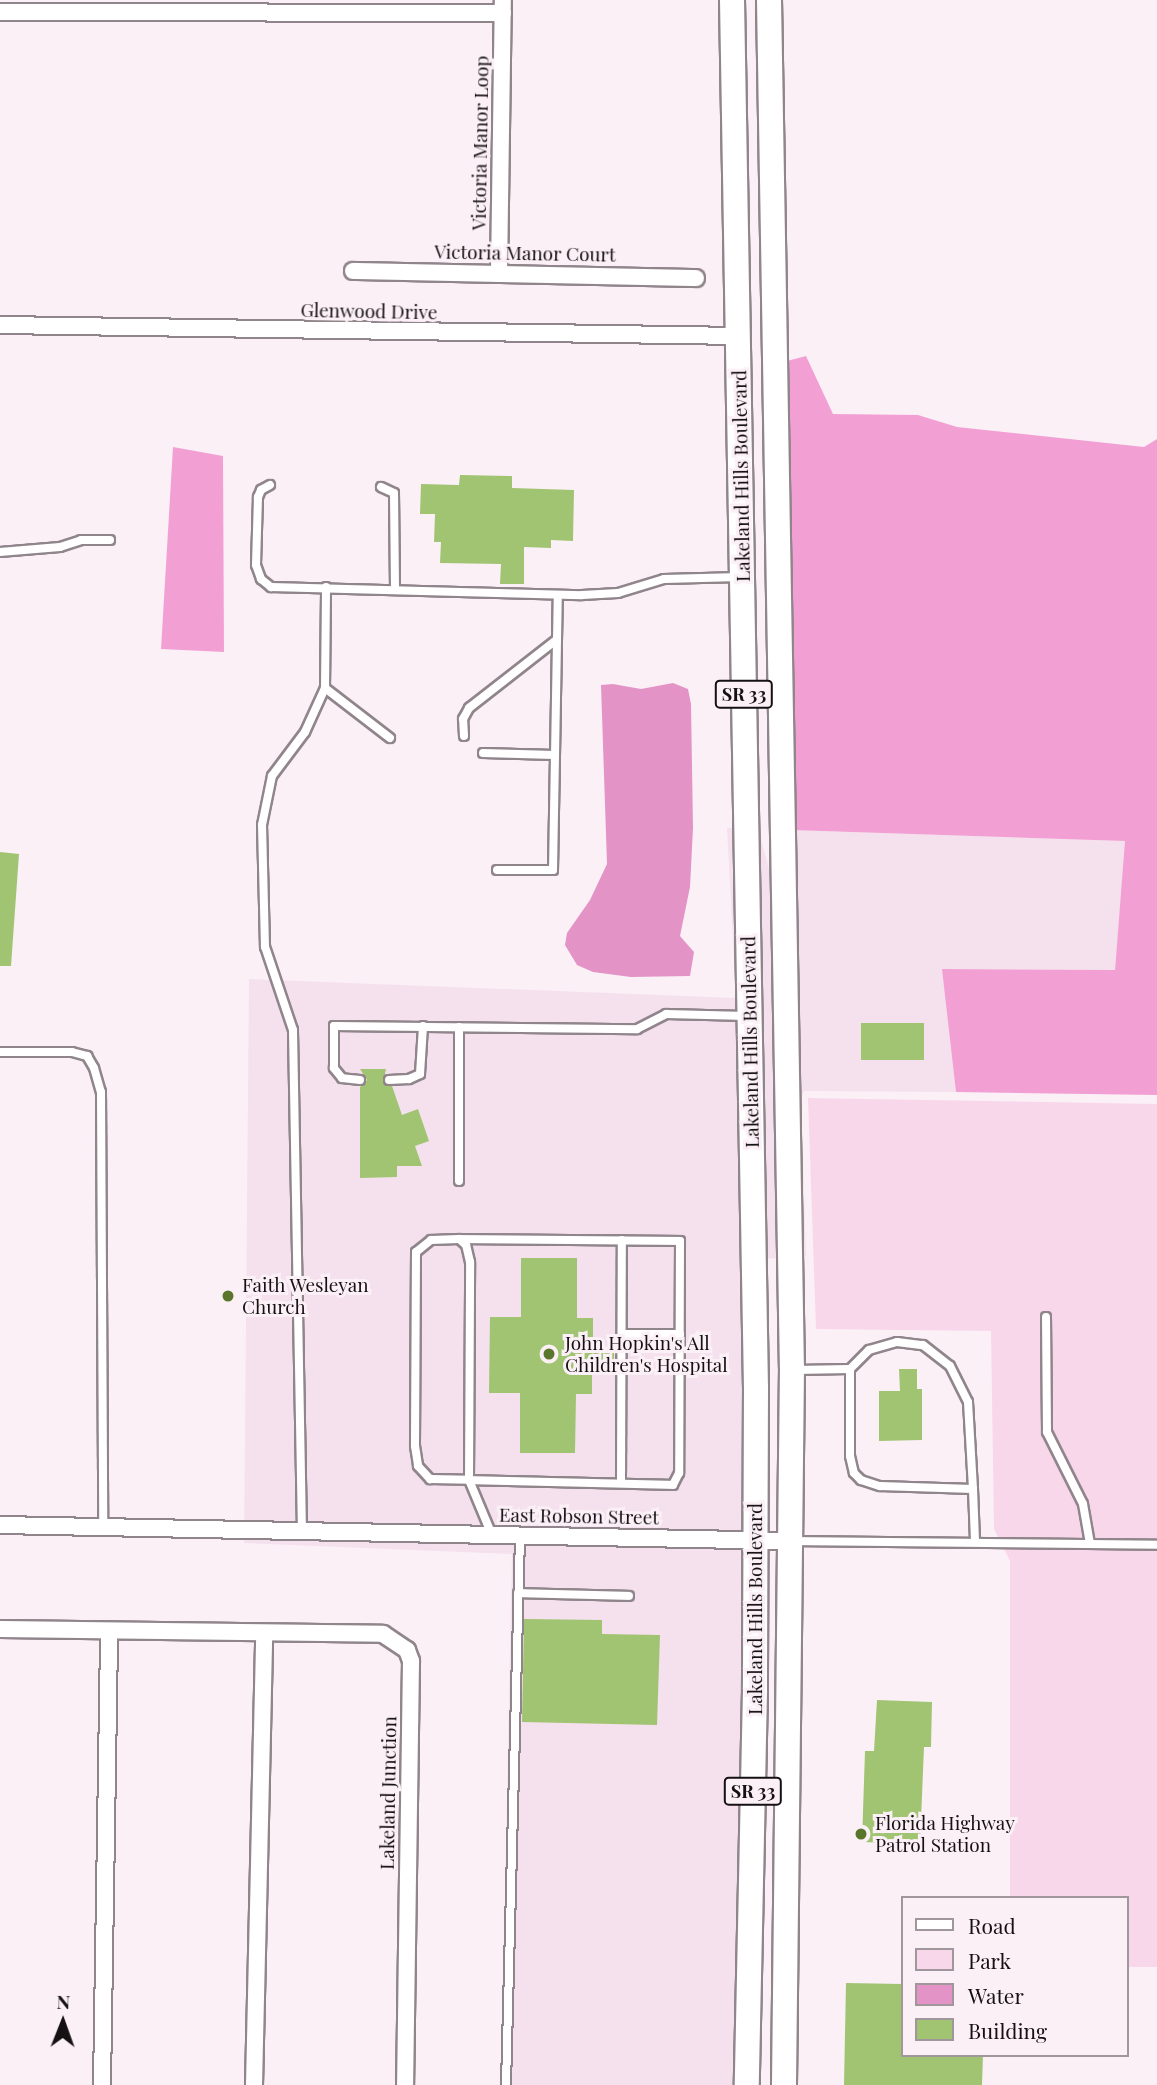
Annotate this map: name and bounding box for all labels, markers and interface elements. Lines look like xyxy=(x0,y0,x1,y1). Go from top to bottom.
street label: Victoria Manor Loop xyxy=(467,55,493,231)
street label: Victoria Manor Court xyxy=(434,240,616,266)
street label: Glenwood Drive xyxy=(300,298,438,324)
street label: Lakeland Hills Boulevard xyxy=(728,370,754,582)
road number: SR 33 xyxy=(714,680,774,708)
street label: Lakeland Hills Boulevard xyxy=(737,936,763,1148)
place label: Faith Wesleyan Church xyxy=(242,1274,369,1318)
marker: Faith Wesleyan Church xyxy=(220,1288,236,1304)
place label: John Hopkin's All Children's Hospital xyxy=(565,1332,728,1376)
marker: John Hopkin's All Children's Hospital xyxy=(539,1344,559,1364)
street label: East Robson Street xyxy=(499,1503,659,1529)
street label: Lakeland Hills Boulevard xyxy=(744,1503,766,1715)
street label: Lakeland Junction xyxy=(375,1716,401,1870)
road number: SR 33 xyxy=(723,1776,783,1806)
place label: Florida Highway Patrol Station xyxy=(875,1812,1015,1856)
marker: Florida Highway Patrol Station xyxy=(853,1826,869,1842)
legend xyxy=(902,1896,1129,2057)
text: Road xyxy=(968,1911,1016,1939)
text: Park xyxy=(968,1946,1011,1974)
text: Water xyxy=(968,1981,1024,2009)
north arrow xyxy=(28,1987,98,2057)
text: N xyxy=(56,1988,70,2014)
text: Building xyxy=(968,2016,1047,2044)

